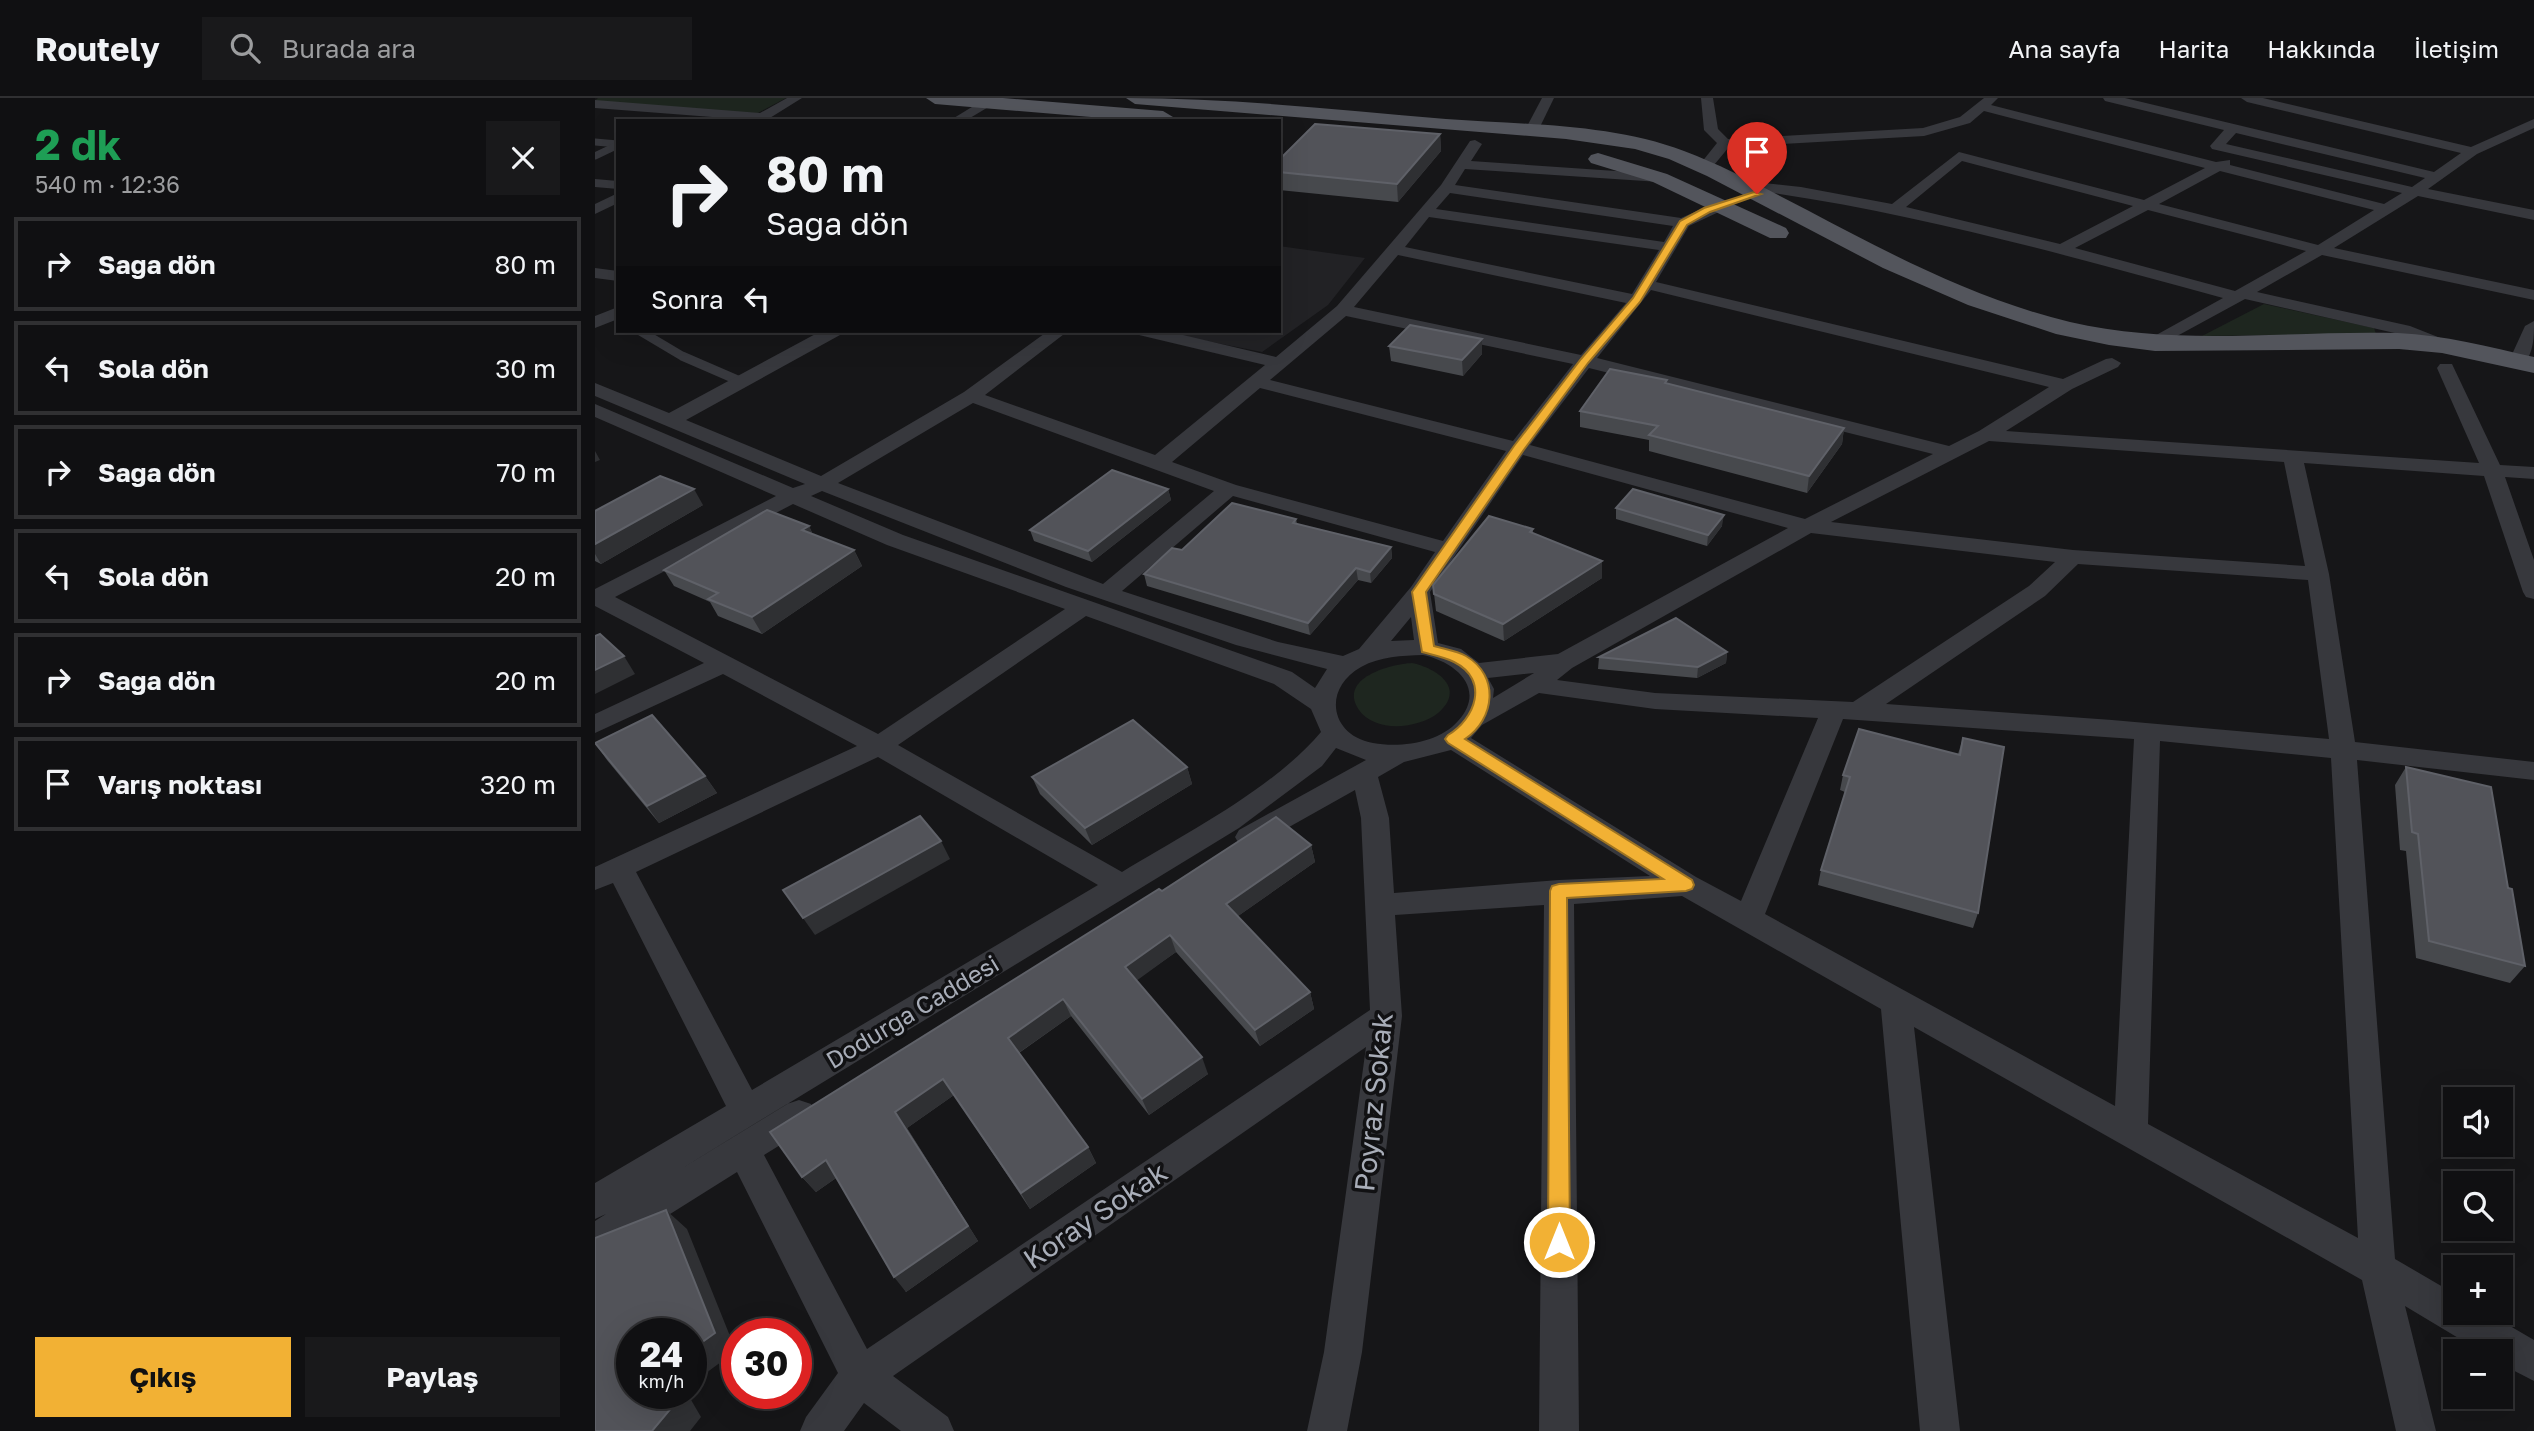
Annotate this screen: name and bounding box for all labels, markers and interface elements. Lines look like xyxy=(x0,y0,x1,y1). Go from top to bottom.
search box xyxy=(202,17,692,80)
text: Routely xyxy=(35,29,160,68)
icon: search xyxy=(226,29,264,67)
text: Burada ara xyxy=(282,33,416,64)
text: Ana sayfa xyxy=(2009,34,2120,63)
text: Harita xyxy=(2158,34,2229,63)
text: Hakkında xyxy=(2267,34,2376,63)
text: İletişim xyxy=(2414,34,2499,63)
text: 2 dk xyxy=(35,119,121,169)
button: close xyxy=(486,121,560,195)
pin xyxy=(1727,122,1787,194)
icon: arrive xyxy=(1738,133,1776,171)
text: 80 m xyxy=(766,144,884,203)
icon: right xyxy=(651,147,742,238)
text: 540 m · 12:36 xyxy=(35,170,180,198)
text: Sağa dön xyxy=(766,204,909,242)
icon: right xyxy=(39,245,77,283)
text: Sağa dön xyxy=(98,249,215,280)
text: 80 m xyxy=(495,249,556,280)
icon: left xyxy=(738,280,776,318)
text: Sonra xyxy=(651,284,724,315)
icon: left xyxy=(39,349,77,387)
text: Sola dön xyxy=(98,353,209,384)
text: 30 m xyxy=(495,353,556,384)
icon: right xyxy=(39,453,77,491)
text: Sağa dön xyxy=(98,457,215,488)
text: 70 m xyxy=(497,457,556,488)
icon: left xyxy=(39,557,77,595)
text: Sola dön xyxy=(98,561,209,592)
text: 20 m xyxy=(495,561,556,592)
icon: right xyxy=(39,661,77,699)
text: Sağa dön xyxy=(98,665,215,696)
text: 20 m xyxy=(495,665,556,696)
icon: arrive xyxy=(39,765,77,803)
text: Varış noktası xyxy=(98,769,262,800)
text: 320 m xyxy=(480,769,556,800)
street label: Dodurga Caddesi xyxy=(820,948,1004,1074)
street label: Poyraz Sokak xyxy=(1347,1011,1399,1193)
map controls xyxy=(2443,1087,2513,1409)
button: sound xyxy=(2443,1087,2513,1157)
street label: Koray Sokak xyxy=(1017,1155,1173,1275)
button: search xyxy=(2443,1171,2513,1241)
position arrow xyxy=(1522,1205,1596,1279)
button: + xyxy=(2443,1255,2513,1325)
speed limit sign: 30 xyxy=(721,1318,812,1409)
text: 24 xyxy=(640,1333,683,1375)
button: Çıkış xyxy=(35,1337,291,1417)
button: Paylaş xyxy=(305,1337,560,1417)
button: − xyxy=(2443,1339,2513,1409)
text: km/h xyxy=(639,1370,684,1392)

